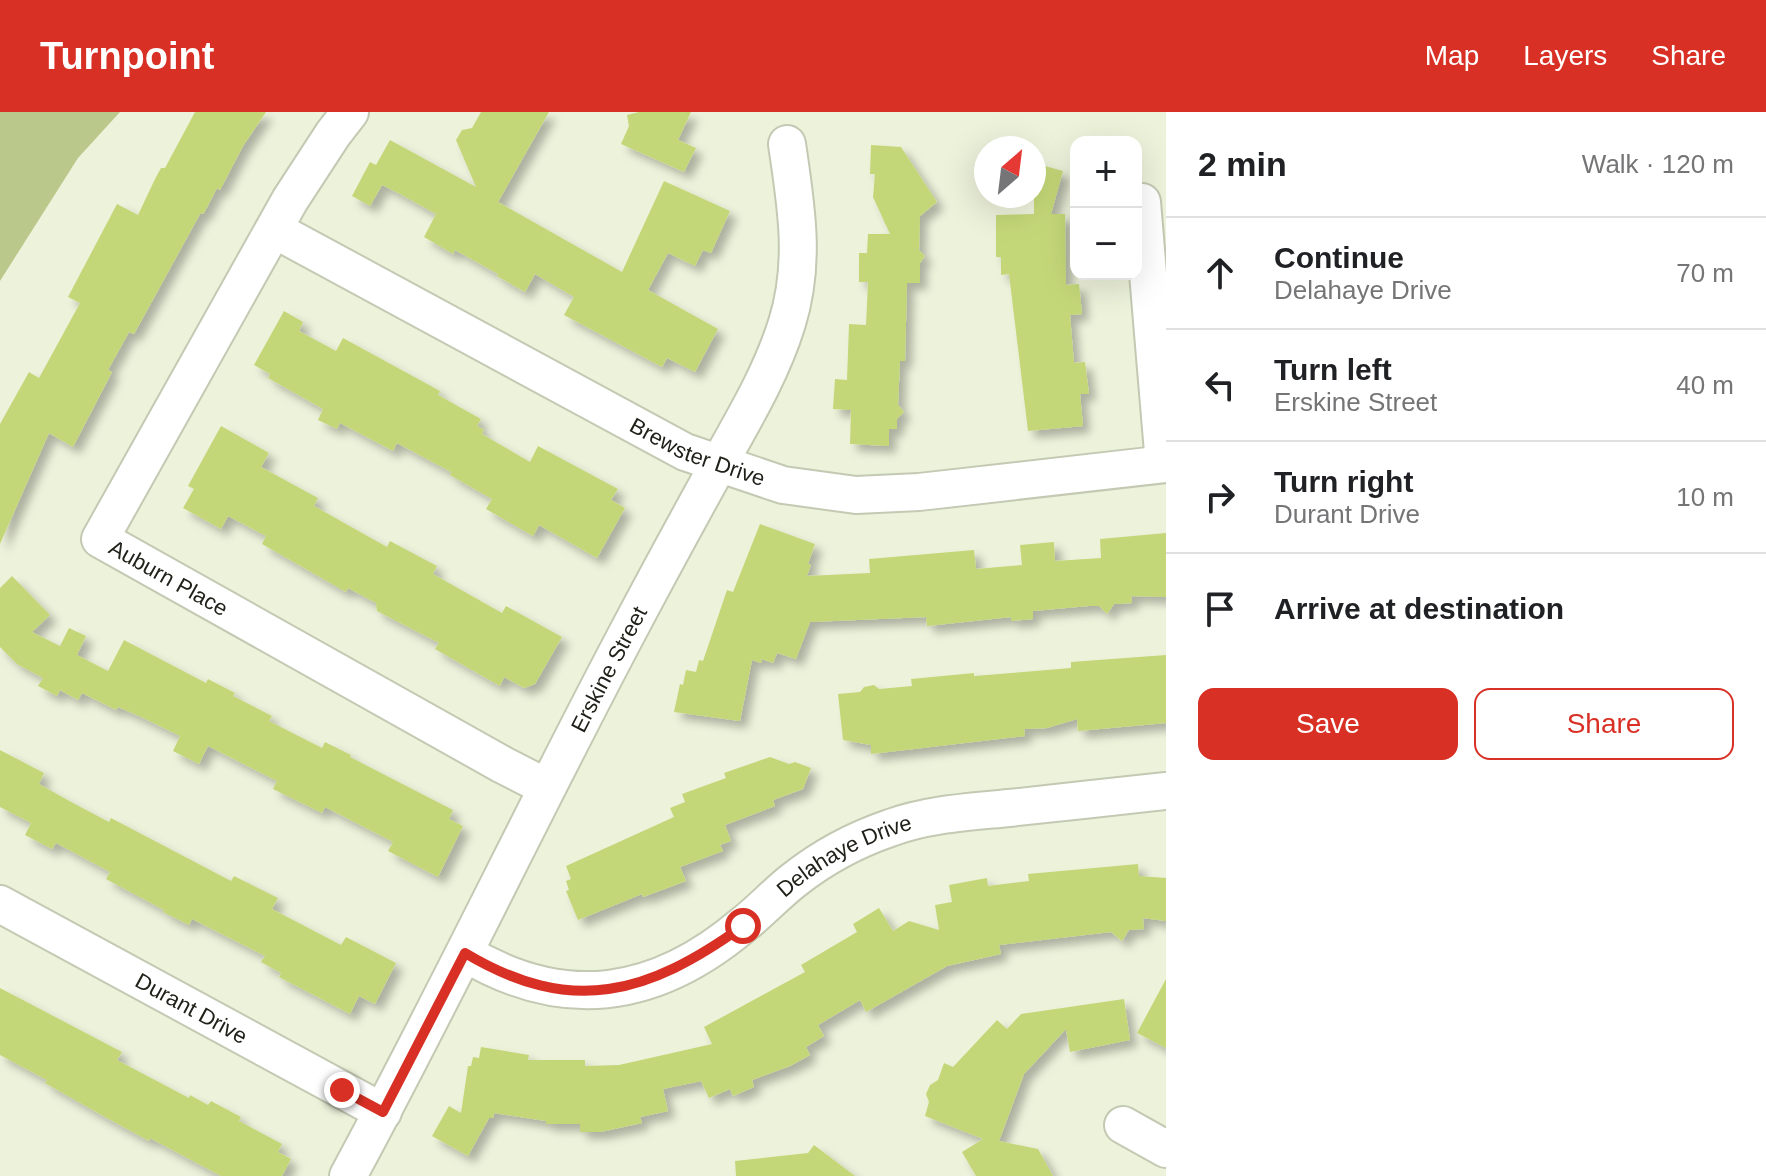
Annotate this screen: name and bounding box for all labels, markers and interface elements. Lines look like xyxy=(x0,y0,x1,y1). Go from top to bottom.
text: Turnpoint xyxy=(40,35,214,77)
text: Map xyxy=(1425,40,1479,71)
text: Layers xyxy=(1523,40,1607,71)
text: Share xyxy=(1651,40,1726,71)
north arrow xyxy=(974,136,1046,208)
map controls xyxy=(1070,136,1142,280)
button: + xyxy=(1070,136,1142,208)
text: 2 min xyxy=(1198,145,1287,183)
text: Walk · 120 m xyxy=(1582,149,1734,179)
button: − xyxy=(1070,208,1142,280)
text: Continue xyxy=(1274,241,1404,274)
icon: ahead xyxy=(1198,251,1242,295)
text: 70 m xyxy=(1676,258,1734,288)
text: Delahaye Drive xyxy=(1274,275,1452,305)
text: Turn left xyxy=(1274,353,1392,386)
icon: left xyxy=(1198,363,1242,407)
text: 40 m xyxy=(1676,370,1734,400)
text: Erskine Street xyxy=(1274,387,1437,417)
street label: Brewster Drive xyxy=(626,412,769,491)
text: Turn right xyxy=(1274,465,1413,498)
icon: right xyxy=(1198,475,1242,519)
text: 10 m xyxy=(1676,482,1734,512)
text: Durant Drive xyxy=(1274,499,1420,529)
street label: Auburn Place xyxy=(105,534,233,621)
icon: arrive xyxy=(1198,587,1242,631)
text: Arrive at destination xyxy=(1274,592,1564,625)
street label: Erskine Street xyxy=(565,602,652,736)
button: Save xyxy=(1198,688,1458,760)
button: Share xyxy=(1474,688,1734,760)
street label: Delahaye Drive xyxy=(771,809,914,902)
route start xyxy=(725,908,761,944)
street label: Durant Drive xyxy=(131,968,252,1049)
route end xyxy=(324,1072,360,1108)

